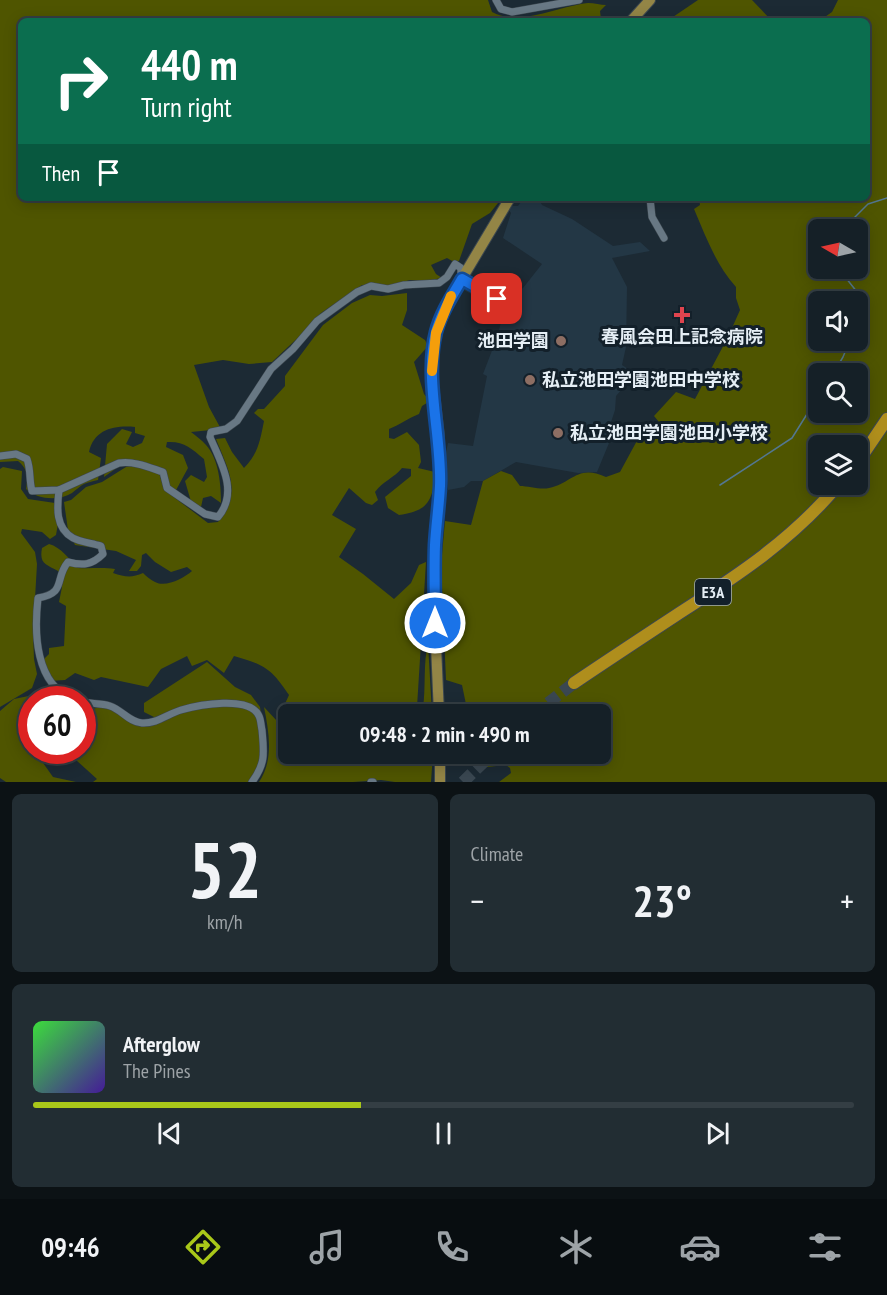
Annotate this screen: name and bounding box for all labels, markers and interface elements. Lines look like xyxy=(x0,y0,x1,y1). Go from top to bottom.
text: 440 m xyxy=(141,37,238,92)
icon: right xyxy=(42,42,120,120)
text: Turn right xyxy=(141,90,232,124)
icon: arrive xyxy=(92,156,125,189)
text: Then xyxy=(42,159,80,187)
north arrow xyxy=(808,219,868,279)
map controls xyxy=(808,219,868,495)
pin xyxy=(471,273,522,324)
icon: arrive xyxy=(480,282,513,315)
button: sound xyxy=(808,291,868,351)
marker: 春風会田上記念病院 xyxy=(673,306,691,324)
place label: 春風会田上記念病院 xyxy=(601,325,763,348)
place label: 池田学園 xyxy=(477,329,549,352)
marker: 池田学園 xyxy=(554,334,568,348)
button: search xyxy=(808,363,868,423)
place label: 私立池田学園池田中学校 xyxy=(542,368,740,391)
marker: 私立池田学園池田中学校 xyxy=(523,373,537,387)
place label: 私立池田学園池田小学校 xyxy=(570,421,768,444)
marker: 私立池田学園池田小学校 xyxy=(551,426,565,440)
button: layers xyxy=(808,435,868,495)
road number: E3A xyxy=(695,579,731,605)
position arrow xyxy=(403,591,467,655)
speed limit sign: 60 xyxy=(18,686,96,764)
text: 09:48 · 2 min · 490 m xyxy=(359,720,530,748)
text: 52 xyxy=(187,819,262,920)
text: Climate xyxy=(471,841,523,867)
text: 23° xyxy=(633,871,692,929)
text: − xyxy=(471,879,484,922)
text: + xyxy=(840,879,854,922)
text: km/h xyxy=(207,909,242,935)
text: Afterglow xyxy=(123,1030,200,1058)
text: The Pines xyxy=(123,1058,190,1084)
icon: previous xyxy=(153,1117,186,1150)
icon: pause xyxy=(427,1117,460,1150)
icon: next xyxy=(701,1117,734,1150)
icon: directions xyxy=(182,1226,224,1268)
icon: music xyxy=(306,1226,348,1268)
icon: phone xyxy=(431,1226,473,1268)
icon: climate xyxy=(555,1226,597,1268)
icon: car xyxy=(679,1226,721,1268)
icon: filters xyxy=(804,1226,846,1268)
text: 09:46 xyxy=(41,1230,100,1264)

